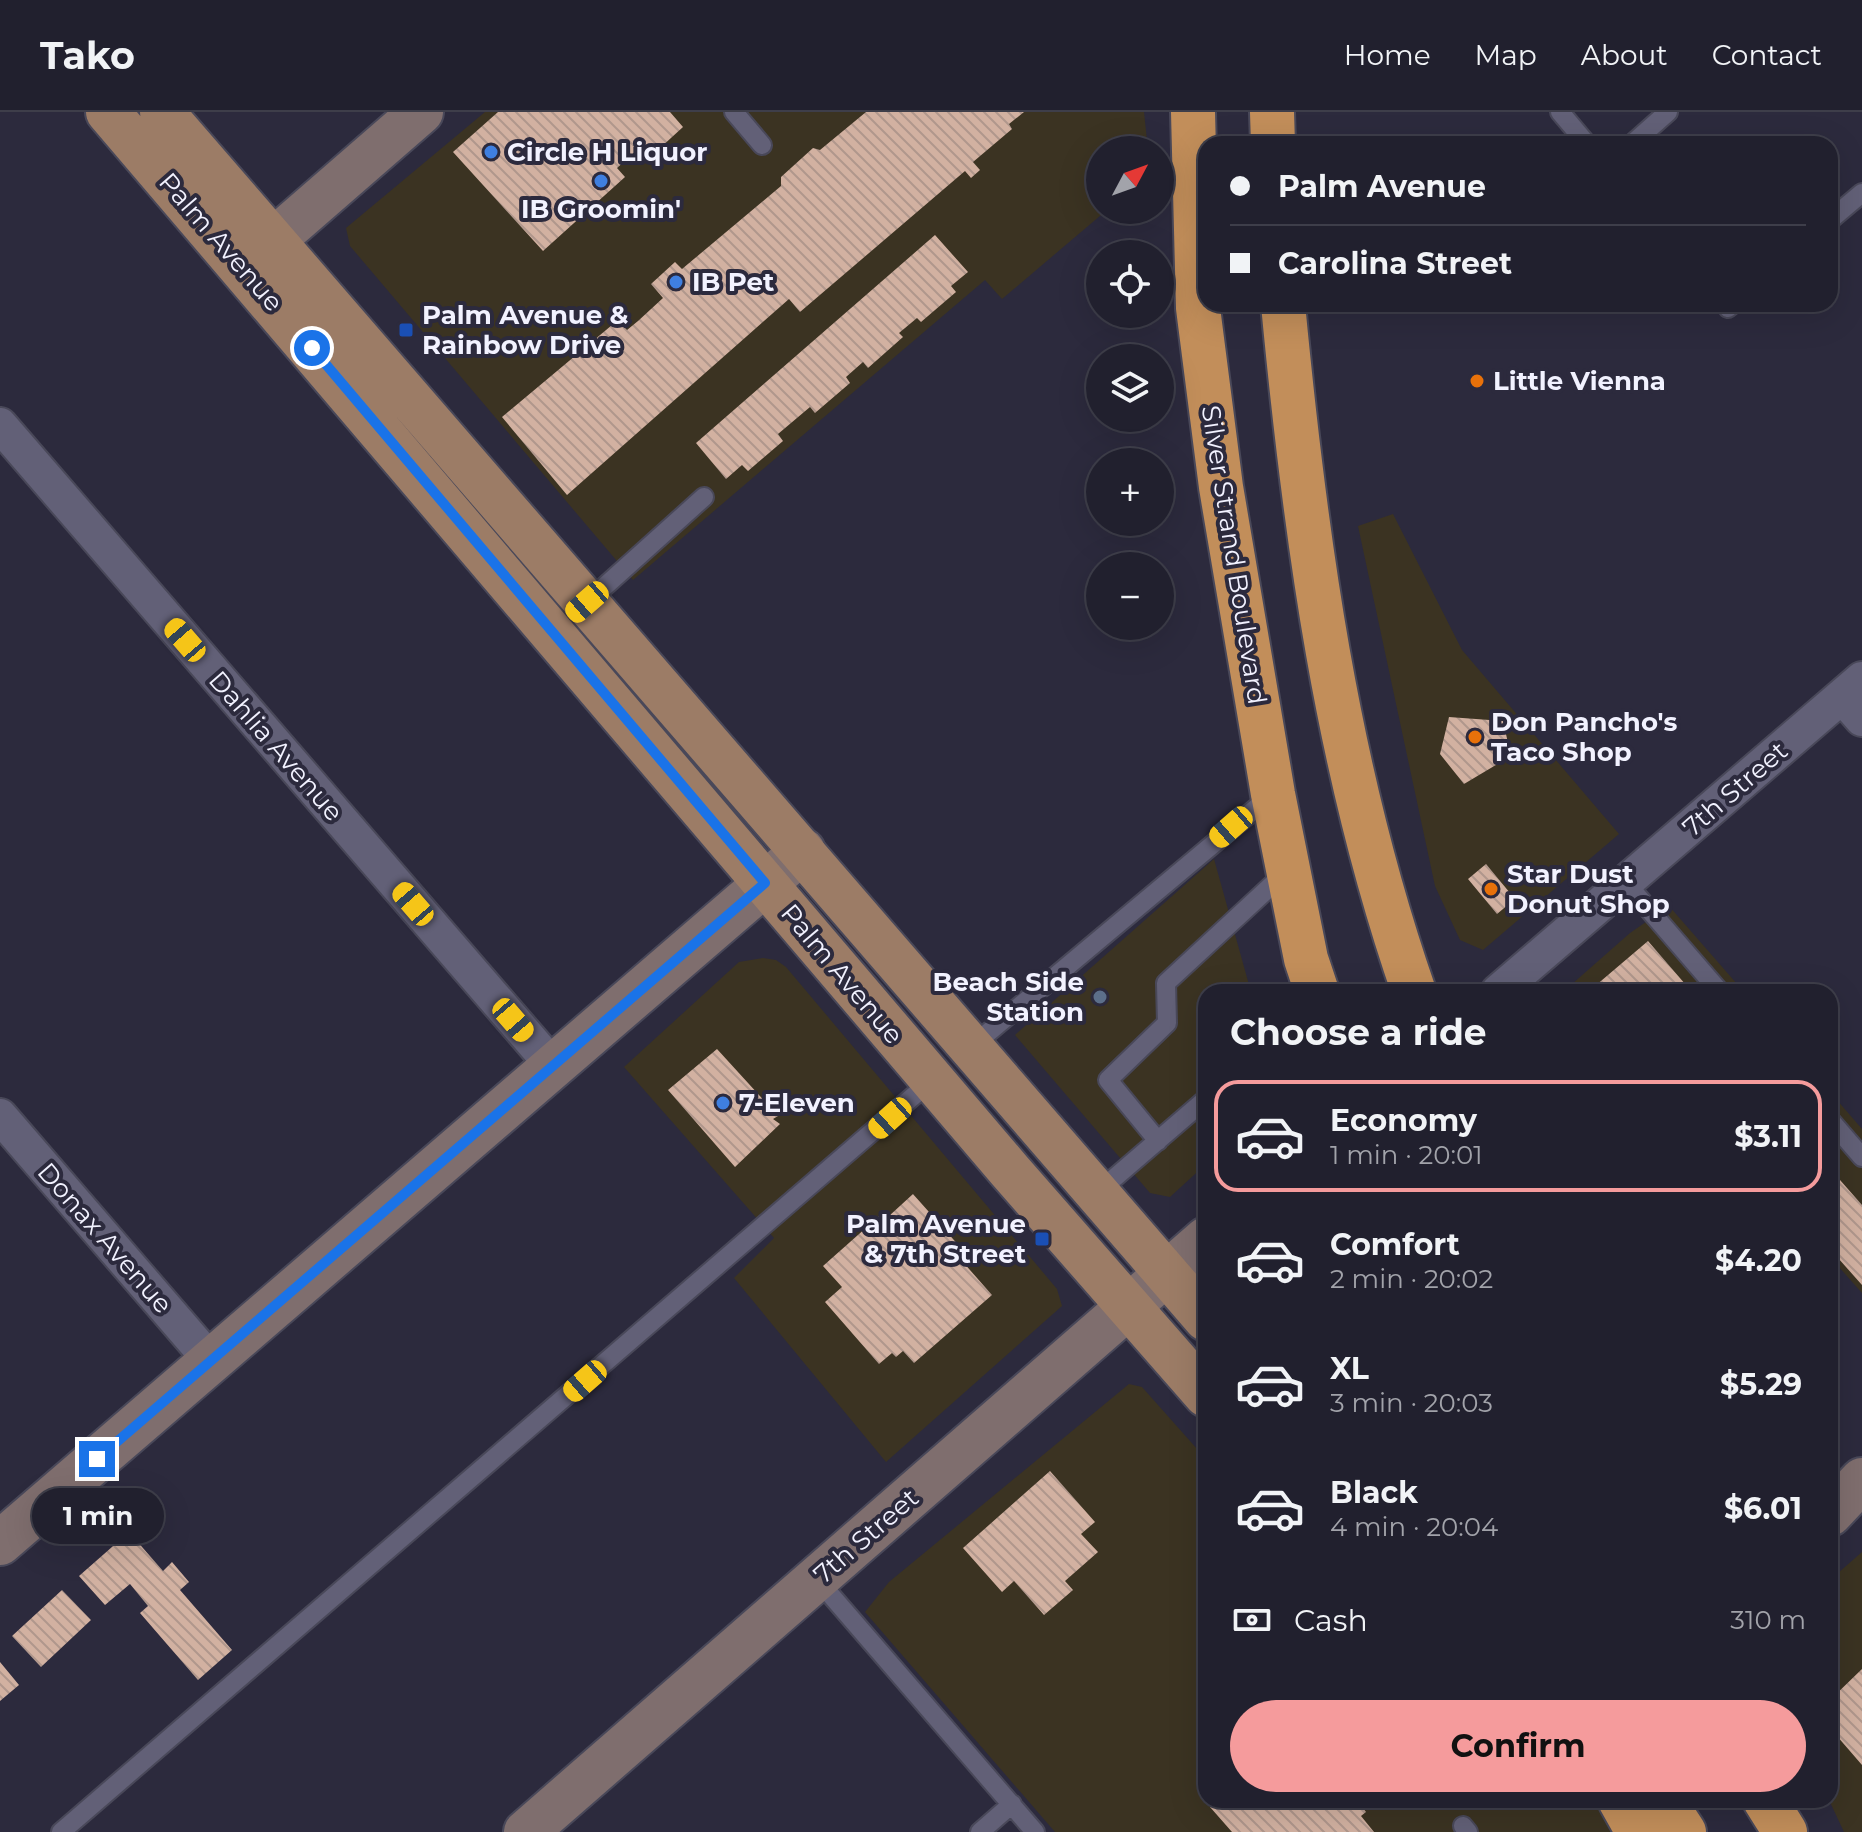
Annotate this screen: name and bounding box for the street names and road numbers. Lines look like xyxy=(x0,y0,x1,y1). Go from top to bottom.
street label: Palm Avenue xyxy=(152,166,290,318)
street label: Silver Strand Boulevard xyxy=(1195,403,1273,707)
street label: Dahlia Avenue xyxy=(202,664,350,828)
street label: 7th Street xyxy=(1676,735,1794,843)
street label: Palm Avenue xyxy=(774,897,910,1051)
street label: Donax Avenue xyxy=(31,1156,179,1320)
street label: 7th Street xyxy=(807,1482,925,1590)

